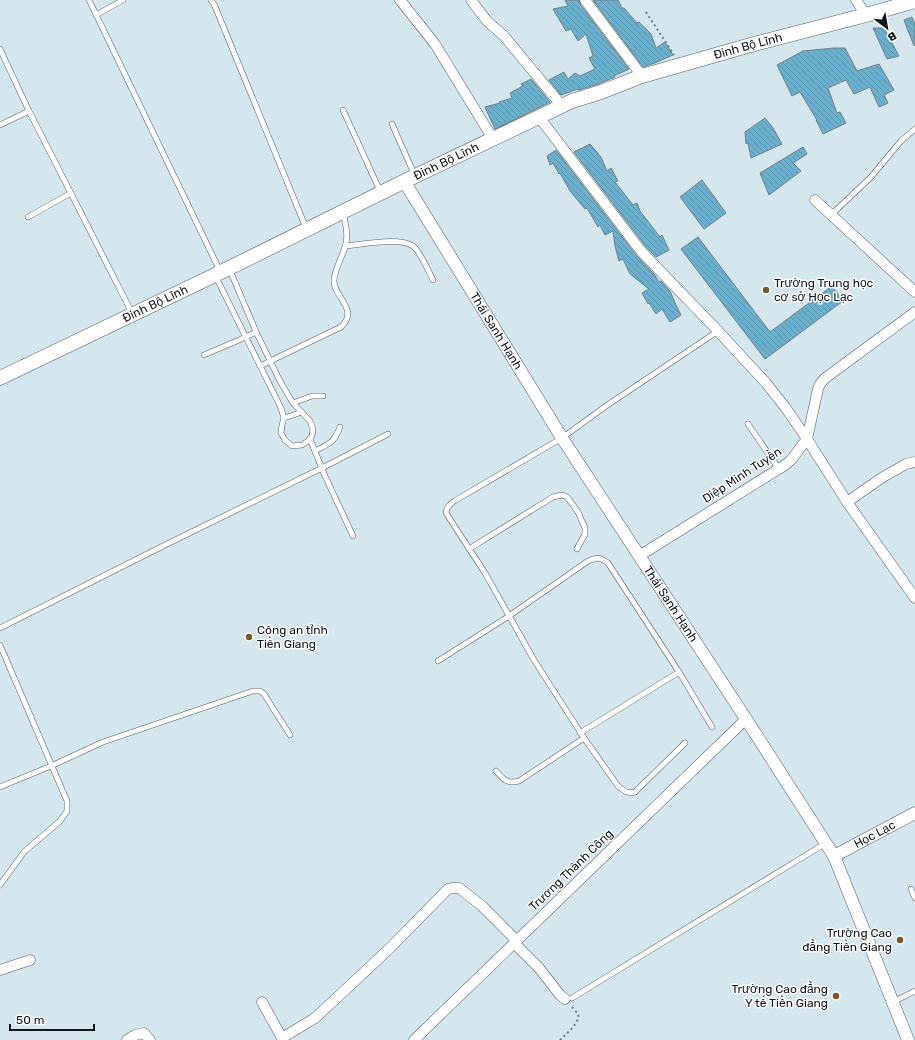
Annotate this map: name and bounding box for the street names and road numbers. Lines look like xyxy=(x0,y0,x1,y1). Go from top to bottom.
street label: Đinh Bộ Lĩnh xyxy=(712,30,784,62)
street label: Đinh Bộ Lĩnh xyxy=(411,140,481,183)
street label: Đinh Bộ Lĩnh xyxy=(120,282,190,325)
street label: Thái Sanh Hạnh xyxy=(467,290,525,372)
street label: Diệp Minh Tuyền xyxy=(700,444,784,506)
street label: Thái Sanh Hạnh xyxy=(641,563,701,645)
street label: Học Lạc xyxy=(852,818,898,851)
street label: Trương Thành Công xyxy=(526,826,616,914)

